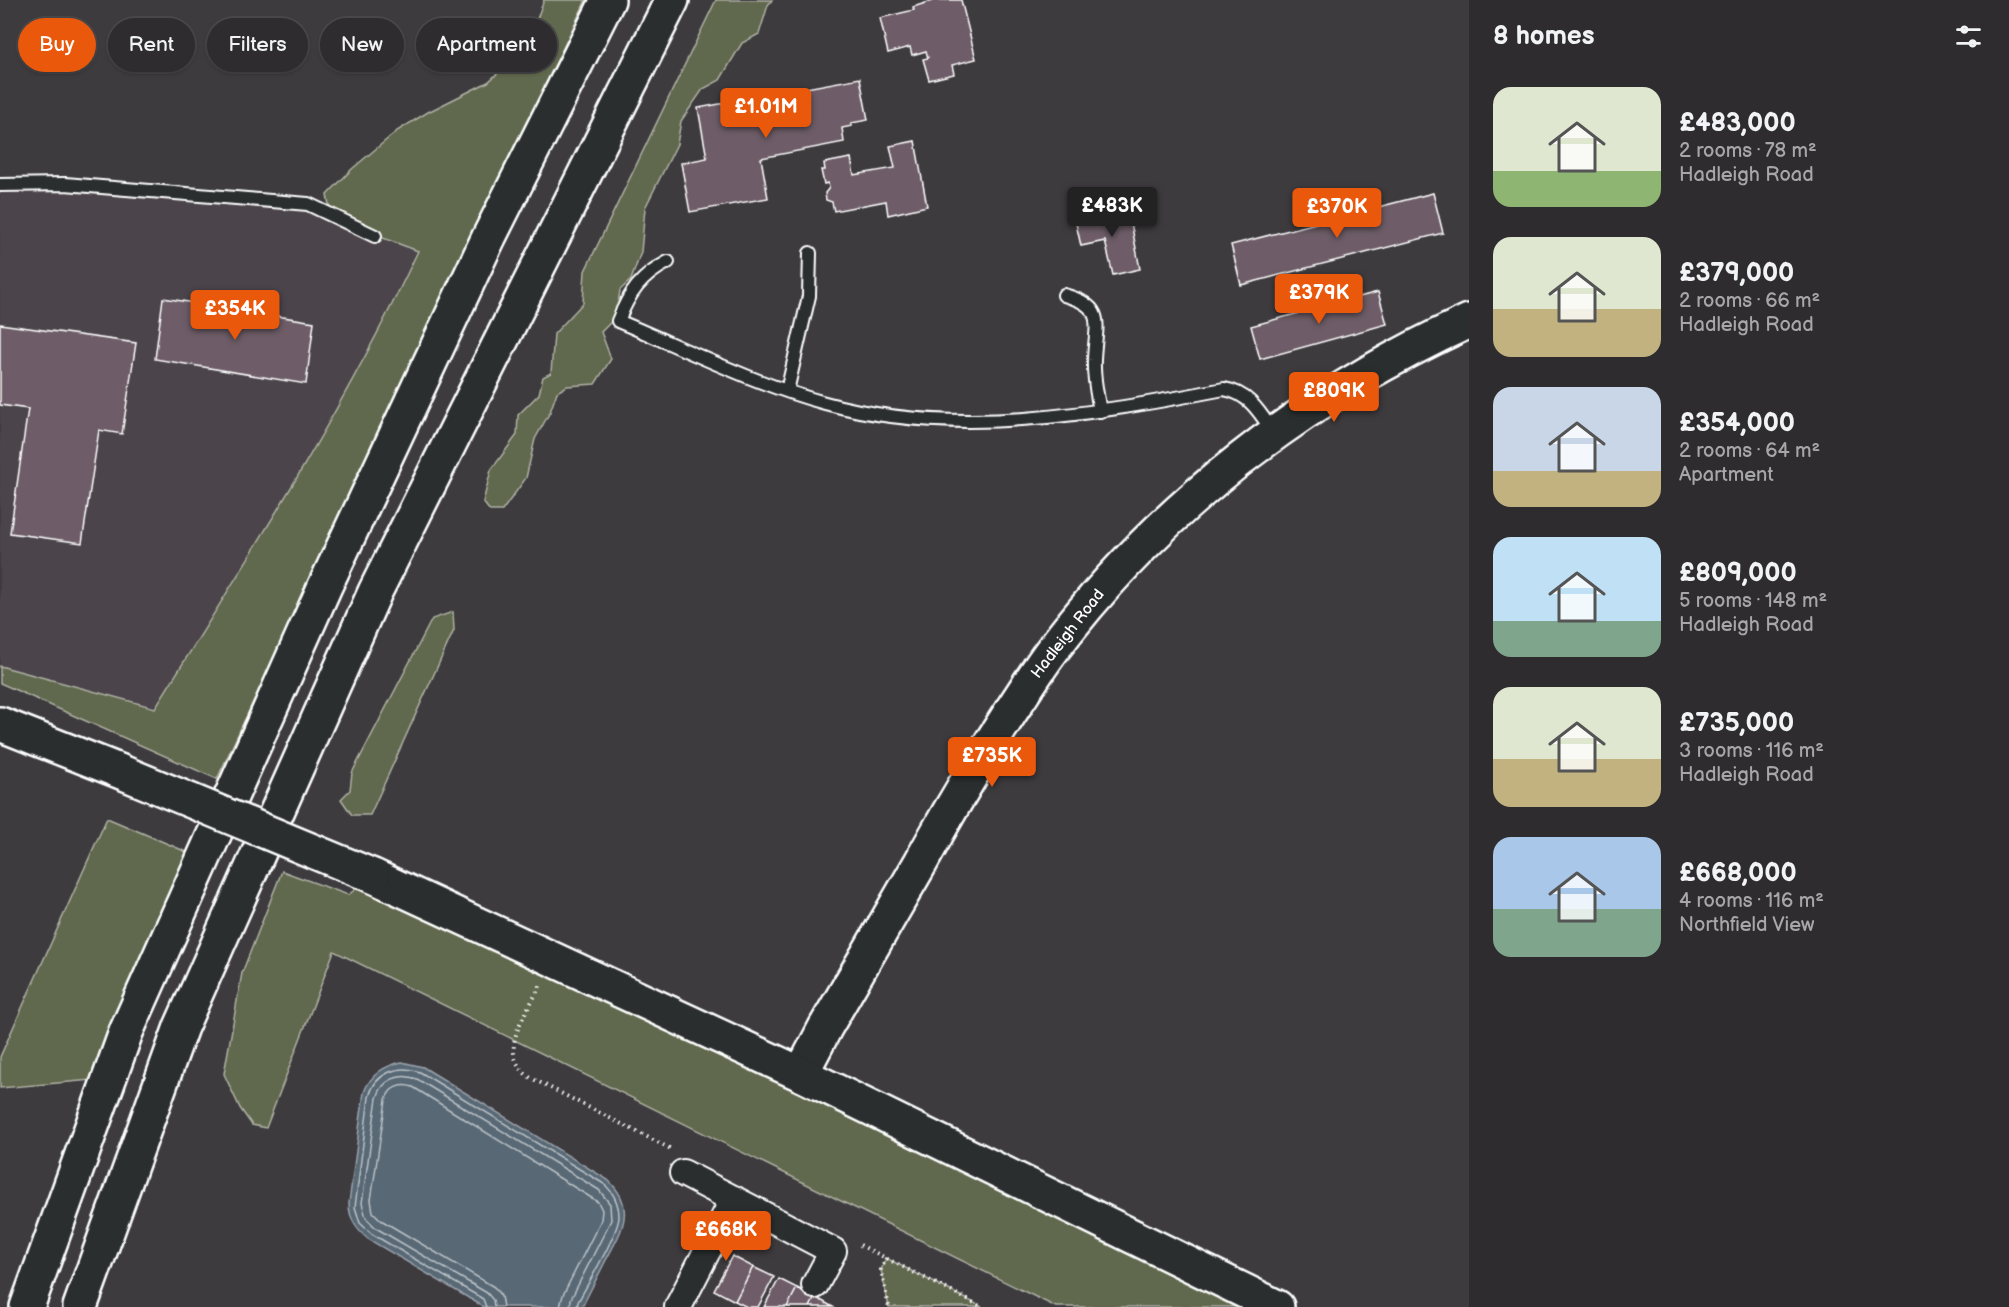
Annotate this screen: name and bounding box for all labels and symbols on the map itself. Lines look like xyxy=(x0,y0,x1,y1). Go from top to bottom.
pin: £1.01M xyxy=(717,88,815,139)
pin: £483K xyxy=(1070,187,1154,238)
pin: £370K xyxy=(1295,188,1379,239)
pin: £379K xyxy=(1277,274,1361,325)
pin: £354K xyxy=(193,290,277,341)
pin: £809K xyxy=(1292,372,1376,423)
street label: Hadleigh Road xyxy=(1027,586,1109,682)
pin: £735K xyxy=(950,737,1034,788)
pin: £668K xyxy=(684,1211,768,1262)

